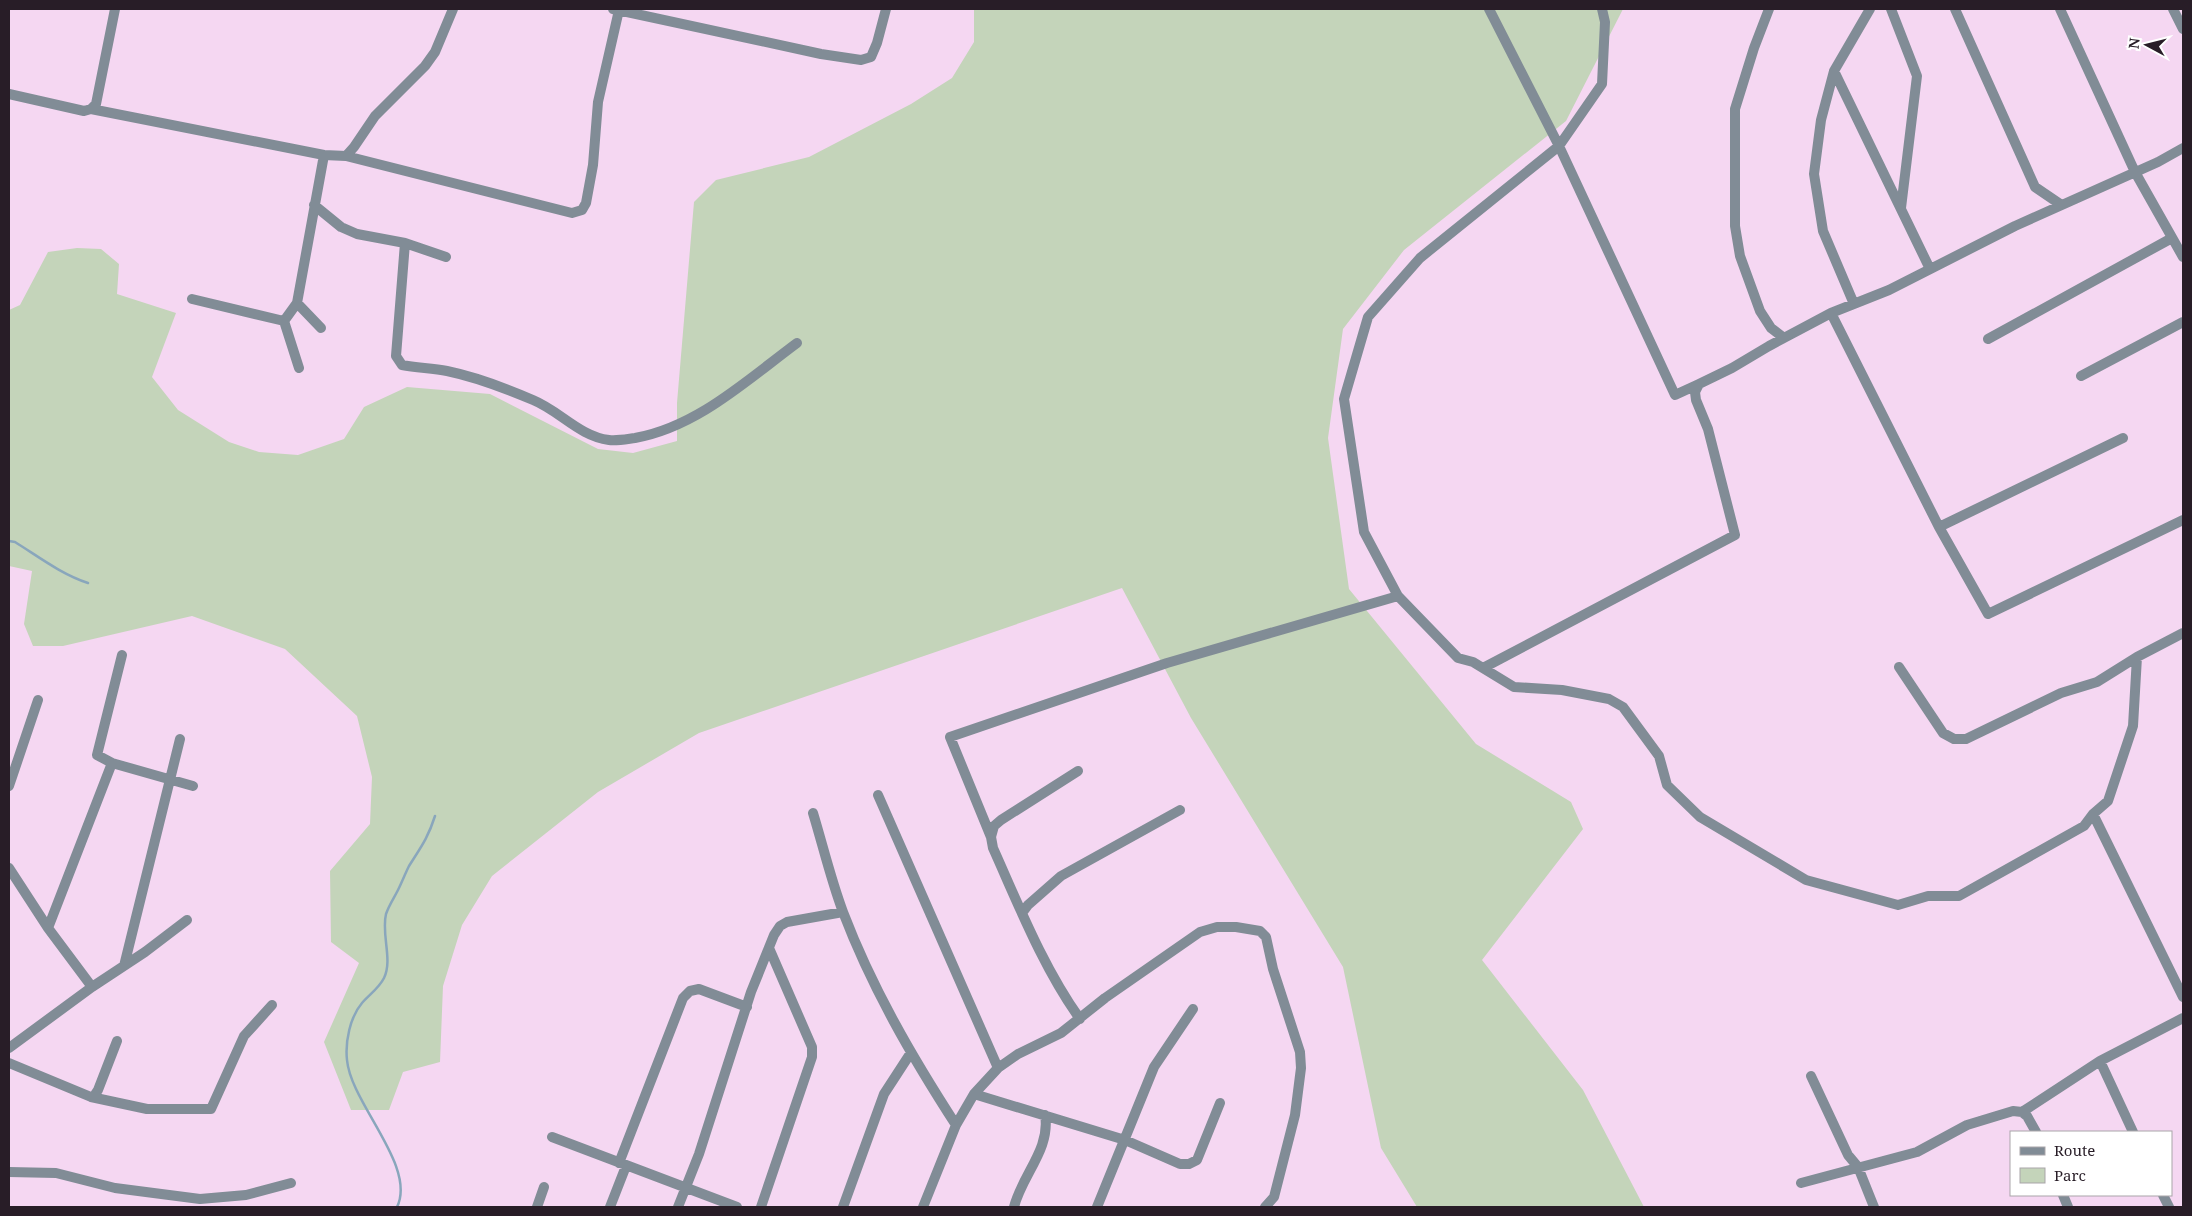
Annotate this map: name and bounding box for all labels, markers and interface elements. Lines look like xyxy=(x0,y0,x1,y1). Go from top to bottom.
north arrow xyxy=(2122,20,2172,70)
text: N xyxy=(2123,37,2144,50)
legend xyxy=(2010,1131,2172,1196)
text: Route xyxy=(2054,1140,2095,1160)
text: Parc xyxy=(2054,1165,2086,1185)

